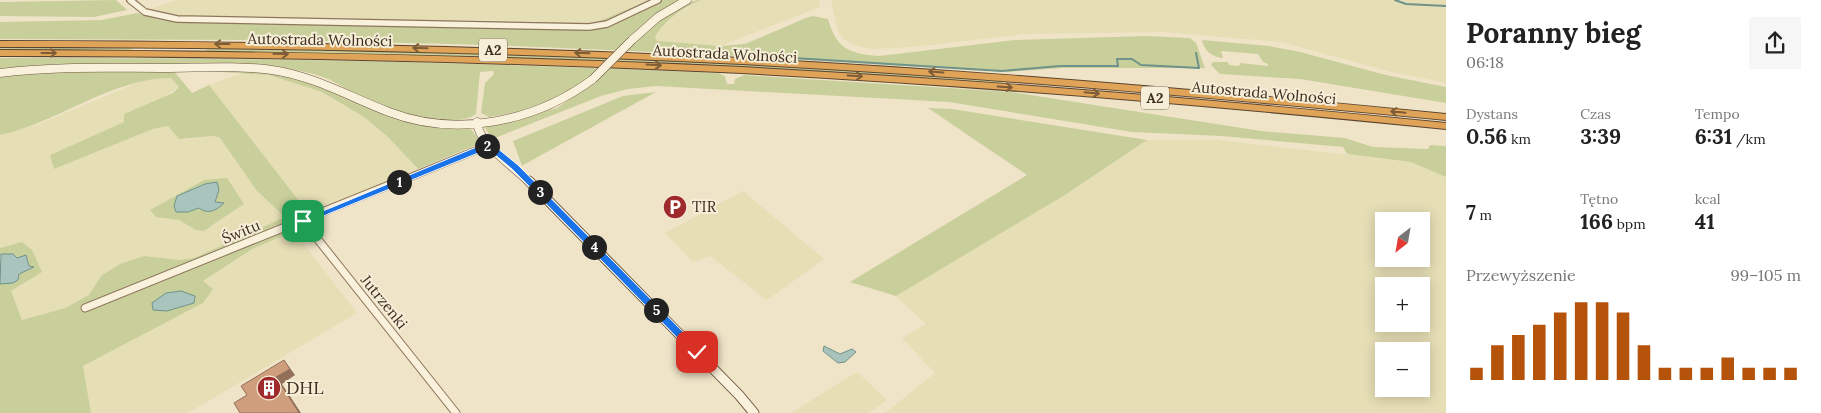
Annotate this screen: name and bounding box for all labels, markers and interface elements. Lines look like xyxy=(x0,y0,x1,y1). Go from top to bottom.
text: Poranny bieg xyxy=(1466,15,1641,51)
button: share xyxy=(1749,17,1801,69)
street label: Autostrada Wolności xyxy=(247,29,393,50)
road number: A2 xyxy=(479,38,507,62)
one-way arrow xyxy=(214,39,230,49)
street label: Autostrada Wolności xyxy=(651,40,798,67)
one-way arrow xyxy=(412,43,428,52)
one-way arrow xyxy=(40,48,56,58)
one-way arrow xyxy=(574,48,590,58)
one-way arrow xyxy=(272,49,289,59)
text: 06:18 xyxy=(1466,52,1504,72)
one-way arrow xyxy=(645,61,661,70)
one-way arrow xyxy=(929,68,945,77)
one-way arrow xyxy=(846,72,862,81)
street label: Autostrada Wolności xyxy=(1190,77,1337,108)
one-way arrow xyxy=(997,82,1013,91)
road number: A2 xyxy=(1141,86,1169,110)
one-way arrow xyxy=(1084,89,1100,98)
text: Dystans xyxy=(1466,105,1518,123)
text: Czas xyxy=(1580,105,1611,123)
text: Tempo xyxy=(1695,105,1740,123)
one-way arrow xyxy=(1390,107,1406,116)
text: 0.56 xyxy=(1466,123,1507,150)
text: 3:39 xyxy=(1580,123,1621,150)
text: 6:31 xyxy=(1695,123,1732,150)
text: km xyxy=(1507,130,1531,148)
text: /km xyxy=(1732,130,1766,148)
pin: 2 xyxy=(474,134,500,158)
text: 2 xyxy=(484,137,491,155)
pin: 1 xyxy=(386,170,412,194)
text: 1 xyxy=(397,173,402,191)
pin: 3 xyxy=(528,180,552,204)
text: 3 xyxy=(537,183,544,201)
text: Tętno xyxy=(1580,190,1618,208)
text: kcal xyxy=(1695,190,1721,208)
parking icon: TIR xyxy=(662,194,688,220)
place label: TIR xyxy=(692,197,717,216)
text: 7 xyxy=(1466,199,1476,226)
pin xyxy=(282,200,324,242)
text: m xyxy=(1476,206,1492,224)
icon: arrive xyxy=(289,207,317,235)
text: 166 xyxy=(1580,208,1613,235)
text: 41 xyxy=(1695,208,1715,235)
north arrow xyxy=(1375,212,1430,268)
map controls xyxy=(1375,212,1430,397)
street label: Świtu xyxy=(219,215,263,248)
text: bpm xyxy=(1613,215,1646,233)
pin: 4 xyxy=(582,234,606,260)
text: 4 xyxy=(591,238,598,256)
text: Przewyższenie xyxy=(1466,265,1576,285)
text: 99–105 m xyxy=(1730,265,1801,285)
street label: Jutrzenki xyxy=(356,270,412,333)
button: + xyxy=(1375,277,1430,332)
pin: 5 xyxy=(644,298,668,322)
text: 5 xyxy=(653,301,660,319)
pin xyxy=(676,331,718,373)
icon: check xyxy=(683,338,711,366)
button: − xyxy=(1375,342,1430,397)
building icon: DHL xyxy=(256,375,282,401)
place label: DHL xyxy=(286,376,324,399)

